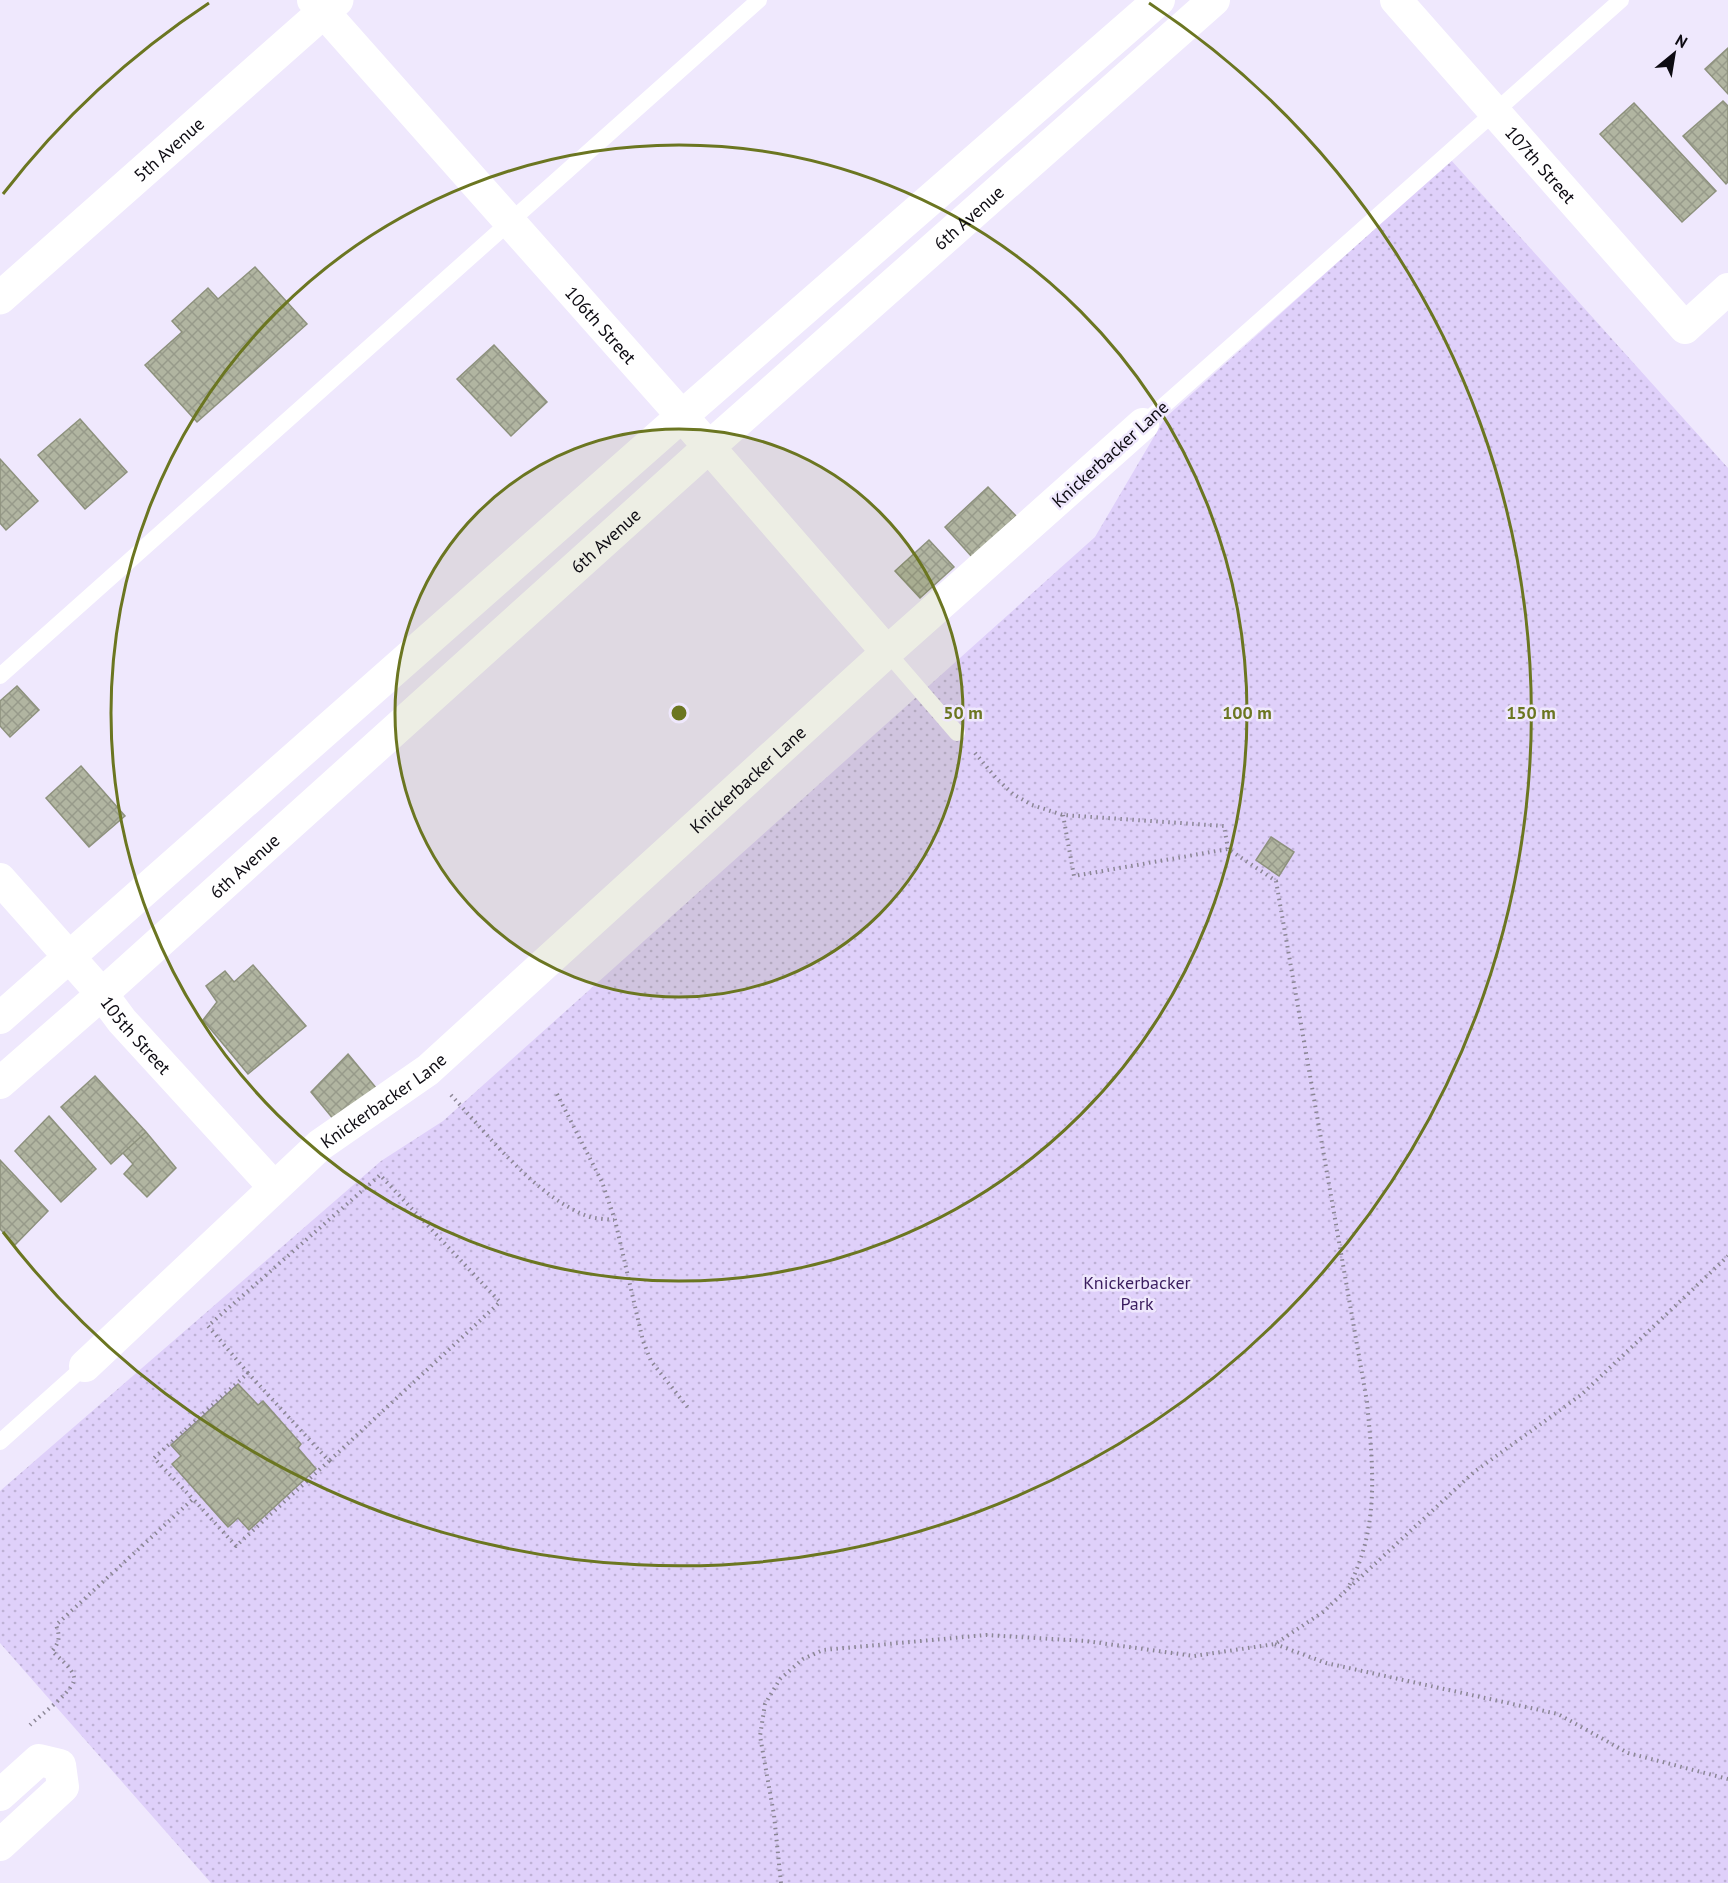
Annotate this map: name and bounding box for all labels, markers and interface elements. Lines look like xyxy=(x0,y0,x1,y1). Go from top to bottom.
north arrow xyxy=(1644,24,1704,84)
text: N xyxy=(1672,30,1691,52)
street label: 5th Avenue xyxy=(129,112,208,186)
street label: 107th Street xyxy=(1500,121,1581,208)
street label: 6th Avenue xyxy=(929,180,1008,255)
street label: 106th Street xyxy=(560,281,642,368)
street label: Knickerbacker Lane xyxy=(1047,396,1173,512)
street label: 6th Avenue xyxy=(566,503,645,578)
text: 50 m xyxy=(943,701,983,724)
text: 100 m xyxy=(1222,701,1272,724)
text: 150 m xyxy=(1506,701,1556,724)
centre of rings xyxy=(669,703,689,723)
street label: Knickerbacker Lane xyxy=(684,720,810,838)
street label: 6th Avenue xyxy=(205,828,284,903)
street label: 105th Street xyxy=(96,991,176,1079)
street label: Knickerbacker Lane xyxy=(316,1048,451,1153)
park label: Knickerbacker Park xyxy=(1083,1271,1191,1315)

